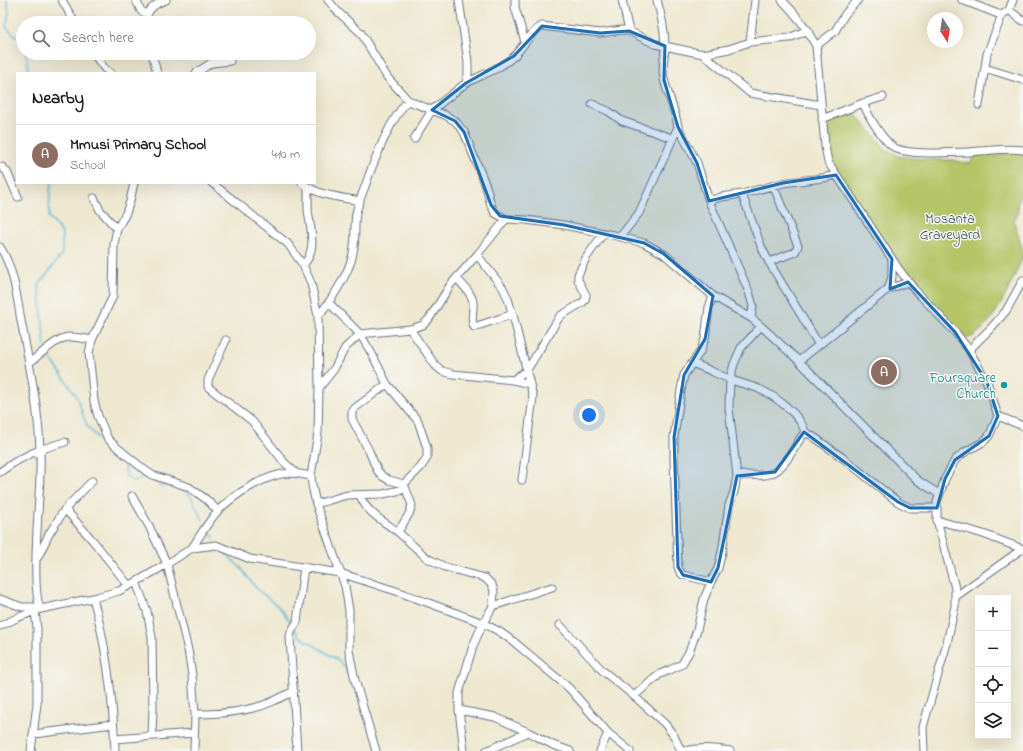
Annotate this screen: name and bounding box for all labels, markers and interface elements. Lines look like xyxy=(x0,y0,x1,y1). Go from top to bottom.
north arrow xyxy=(927,12,963,48)
search box xyxy=(16,16,316,60)
icon: search xyxy=(30,27,52,49)
text: Search here xyxy=(62,27,134,49)
text: Nearby xyxy=(32,86,84,111)
text: Mmusi Primary School xyxy=(70,134,206,156)
text: A xyxy=(41,145,49,164)
text: 410 m xyxy=(272,145,300,164)
text: School xyxy=(70,156,106,175)
park label: Mosanta Graveyard xyxy=(920,209,980,247)
pin: A xyxy=(871,357,897,387)
place label: Foursquare Church xyxy=(929,368,997,405)
marker: Foursquare Church xyxy=(999,380,1009,390)
your location xyxy=(579,405,599,425)
map controls xyxy=(975,595,1011,739)
button: + xyxy=(975,595,1011,631)
button: − xyxy=(975,631,1011,667)
button: locate xyxy=(975,667,1011,703)
button: layers xyxy=(975,703,1011,739)

